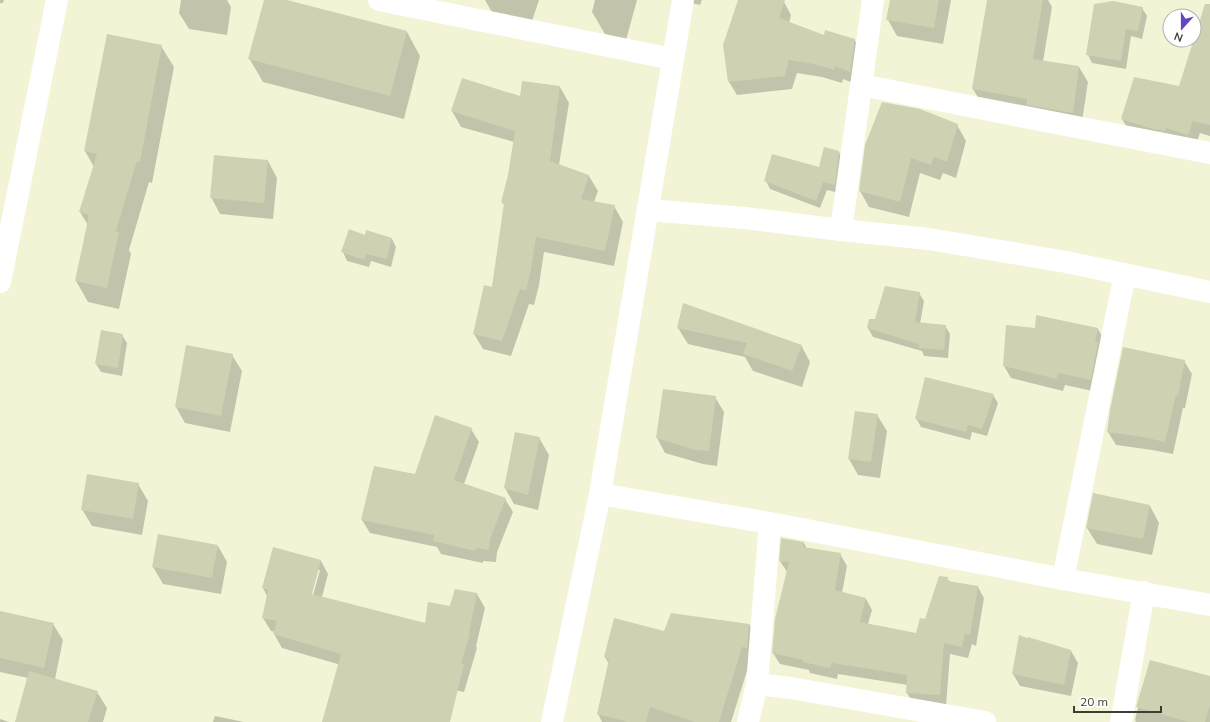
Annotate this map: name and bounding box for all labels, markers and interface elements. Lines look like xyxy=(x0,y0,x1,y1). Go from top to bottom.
north arrow xyxy=(1162,8,1202,48)
text: N xyxy=(1172,29,1185,45)
scale bar xyxy=(1074,688,1161,714)
text: 20 m xyxy=(1080,694,1108,709)

